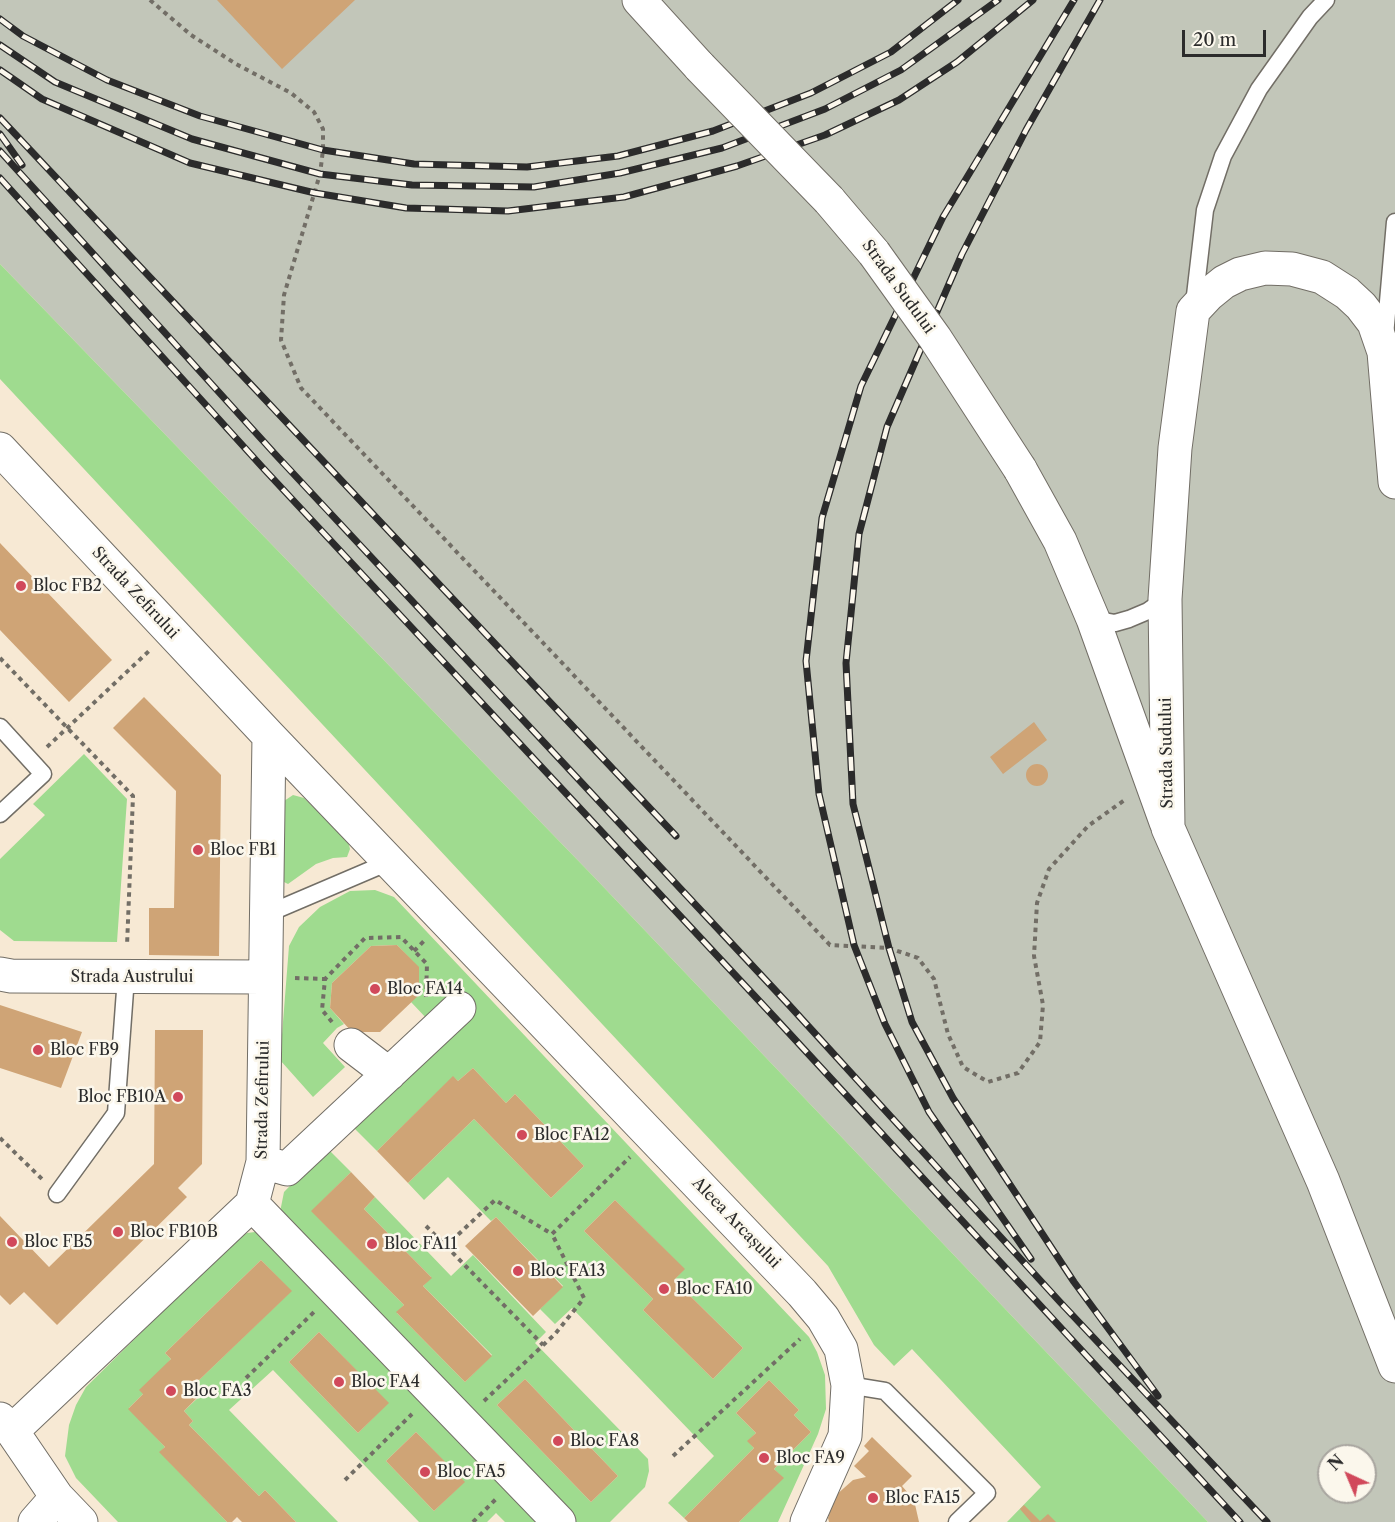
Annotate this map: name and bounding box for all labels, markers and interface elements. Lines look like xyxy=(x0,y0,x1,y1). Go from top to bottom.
scale bar xyxy=(1185,18,1269,56)
text: 20 m xyxy=(1193,29,1236,51)
street label: Strada Sudului xyxy=(858,236,938,338)
street label: Strada Zefirului xyxy=(87,543,183,643)
place label: Bloc FB2 xyxy=(33,576,102,596)
marker: Bloc FB2 xyxy=(14,579,28,593)
street label: Strada Sudului xyxy=(1156,697,1178,809)
place label: Bloc FB1 xyxy=(210,840,277,860)
marker: Bloc FB1 xyxy=(191,843,205,857)
street label: Strada Austrului xyxy=(71,967,193,987)
place label: Bloc FA14 xyxy=(387,979,463,999)
marker: Bloc FA14 xyxy=(368,982,382,996)
place label: Bloc FB9 xyxy=(50,1040,119,1060)
street label: Strada Zefirului xyxy=(252,1040,274,1160)
marker: Bloc FB9 xyxy=(31,1043,45,1057)
place label: Bloc FB10A xyxy=(78,1087,166,1107)
marker: Bloc FB10A xyxy=(171,1090,185,1104)
place label: Bloc FA12 xyxy=(534,1125,610,1145)
marker: Bloc FA12 xyxy=(515,1128,529,1142)
street label: Aleea Arcașului xyxy=(688,1174,784,1272)
place label: Bloc FB10B xyxy=(130,1222,218,1242)
marker: Bloc FB10B xyxy=(111,1225,125,1239)
place label: Bloc FB5 xyxy=(24,1232,93,1252)
place label: Bloc FA11 xyxy=(384,1234,457,1254)
marker: Bloc FB5 xyxy=(5,1235,19,1249)
marker: Bloc FA11 xyxy=(365,1237,379,1251)
place label: Bloc FA13 xyxy=(530,1261,605,1281)
marker: Bloc FA13 xyxy=(511,1264,525,1278)
place label: Bloc FA10 xyxy=(676,1279,753,1299)
marker: Bloc FA10 xyxy=(657,1282,671,1296)
place label: Bloc FA4 xyxy=(351,1372,420,1392)
marker: Bloc FA4 xyxy=(332,1375,346,1389)
place label: Bloc FA3 xyxy=(183,1381,251,1401)
marker: Bloc FA3 xyxy=(164,1384,178,1398)
place label: Bloc FA8 xyxy=(570,1431,639,1451)
marker: Bloc FA8 xyxy=(551,1434,565,1448)
north arrow xyxy=(1317,1444,1377,1504)
place label: Bloc FA9 xyxy=(776,1448,845,1468)
text: N xyxy=(1324,1450,1348,1475)
marker: Bloc FA9 xyxy=(757,1451,771,1465)
place label: Bloc FA5 xyxy=(437,1462,505,1482)
marker: Bloc FA5 xyxy=(418,1465,432,1479)
place label: Bloc FA15 xyxy=(885,1488,960,1508)
marker: Bloc FA15 xyxy=(866,1491,880,1505)

